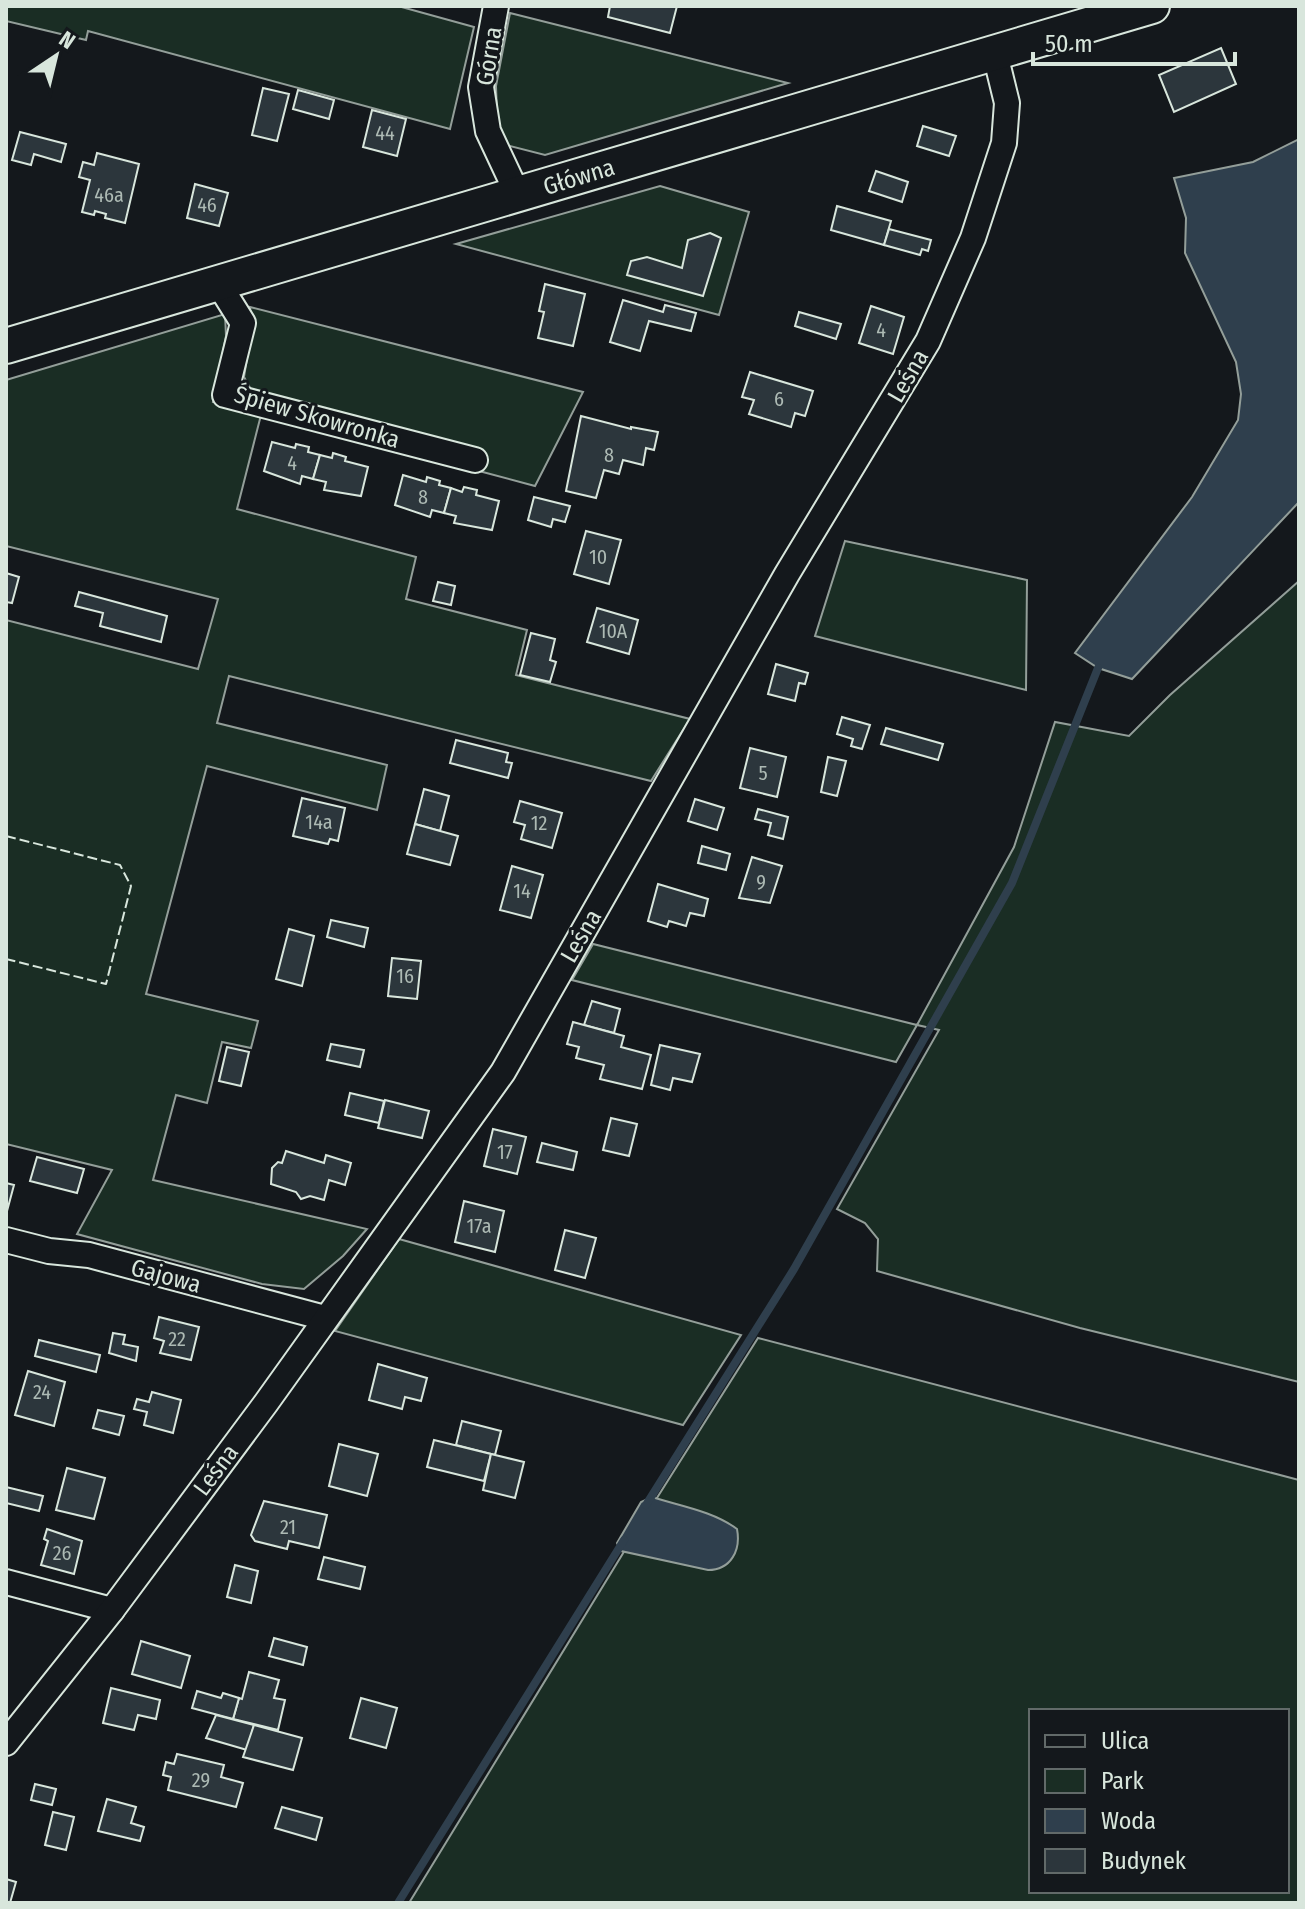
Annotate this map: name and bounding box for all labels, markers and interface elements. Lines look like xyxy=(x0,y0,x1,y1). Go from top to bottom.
north arrow xyxy=(16,16,96,96)
scale bar xyxy=(1033,16,1235,66)
text: N xyxy=(54,25,80,55)
street label: Górna xyxy=(471,25,507,87)
text: 50 m xyxy=(1045,30,1093,58)
house number: 44 xyxy=(375,121,395,145)
street label: Główna xyxy=(540,153,618,201)
house number: 46a xyxy=(94,183,124,207)
house number: 46 xyxy=(197,193,217,217)
house number: 4 xyxy=(876,318,886,342)
street label: Leśna xyxy=(882,344,934,408)
street label: Śpiew Skowronka xyxy=(231,380,403,454)
house number: 6 xyxy=(774,387,784,411)
house number: 8 xyxy=(604,443,614,467)
house number: 4 xyxy=(287,451,297,475)
house number: 8 xyxy=(418,485,428,509)
house number: 10 xyxy=(589,545,607,569)
house number: 10A xyxy=(599,619,628,643)
house number: 5 xyxy=(758,761,768,785)
house number: 14a xyxy=(305,810,333,834)
house number: 12 xyxy=(531,811,547,835)
house number: 9 xyxy=(756,870,766,894)
house number: 14 xyxy=(513,879,531,903)
street label: Leśna xyxy=(555,904,607,968)
house number: 16 xyxy=(396,964,414,988)
house number: 17 xyxy=(497,1140,513,1164)
house number: 17a xyxy=(466,1214,492,1238)
street label: Gajowa xyxy=(128,1253,204,1299)
house number: 22 xyxy=(168,1327,186,1351)
house number: 24 xyxy=(33,1380,51,1404)
street label: Leśna xyxy=(188,1439,244,1501)
house number: 21 xyxy=(280,1515,296,1539)
house number: 26 xyxy=(53,1541,71,1565)
legend xyxy=(1029,1709,1289,1893)
text: Ulica xyxy=(1101,1727,1149,1755)
text: Park xyxy=(1101,1767,1144,1795)
house number: 29 xyxy=(192,1768,210,1792)
text: Woda xyxy=(1101,1807,1156,1835)
text: Budynek xyxy=(1101,1847,1187,1875)

